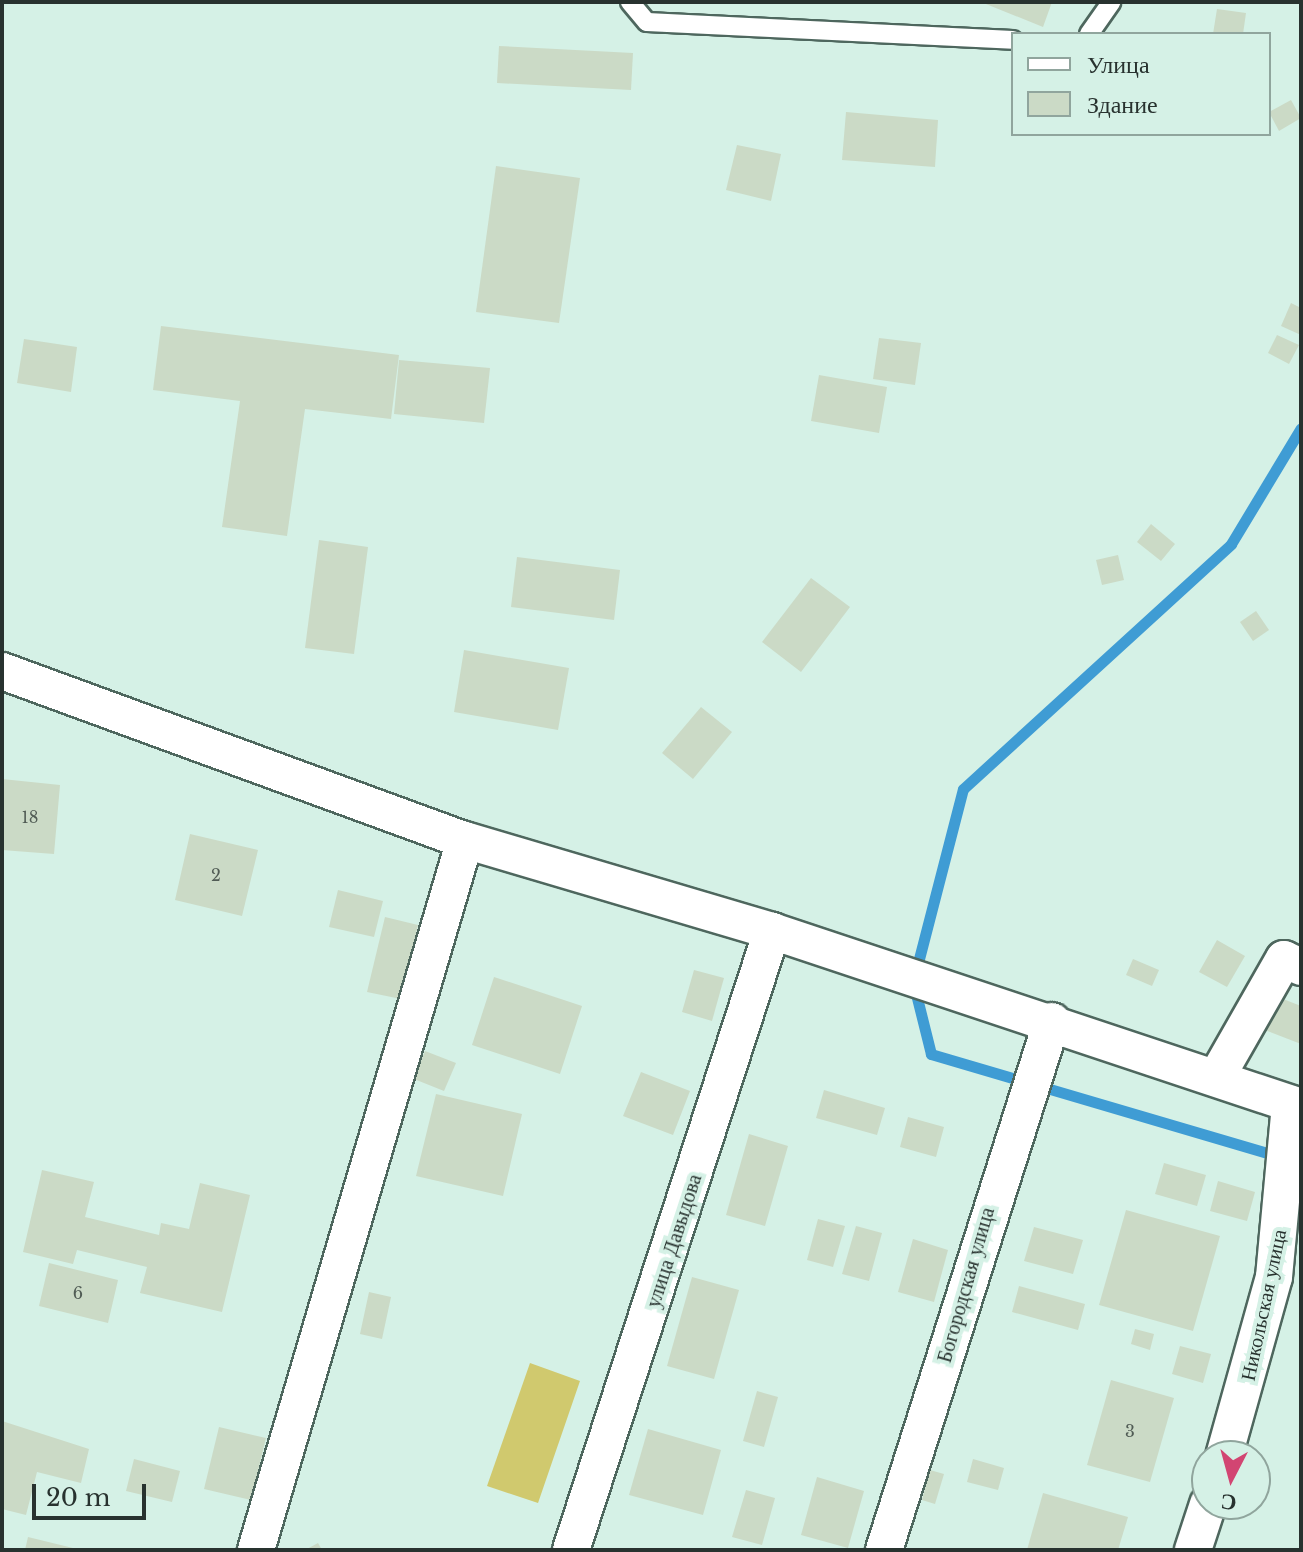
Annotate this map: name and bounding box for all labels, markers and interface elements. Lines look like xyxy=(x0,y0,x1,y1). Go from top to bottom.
legend xyxy=(1011,32,1271,136)
text: Улица xyxy=(1087,50,1150,79)
text: Здание xyxy=(1087,90,1158,119)
house number: 18 xyxy=(22,807,38,827)
house number: 2 xyxy=(211,865,221,885)
street label: улица Давыдова xyxy=(641,1171,707,1311)
street label: Богородская улица xyxy=(932,1205,1000,1365)
street label: Никольская улица xyxy=(1236,1227,1292,1383)
house number: 6 xyxy=(73,1283,83,1303)
house number: 3 xyxy=(1125,1421,1135,1441)
north arrow xyxy=(1191,1440,1271,1520)
scale bar xyxy=(36,1468,150,1518)
text: 20 m xyxy=(46,1483,111,1512)
text: С xyxy=(1219,1488,1238,1517)

